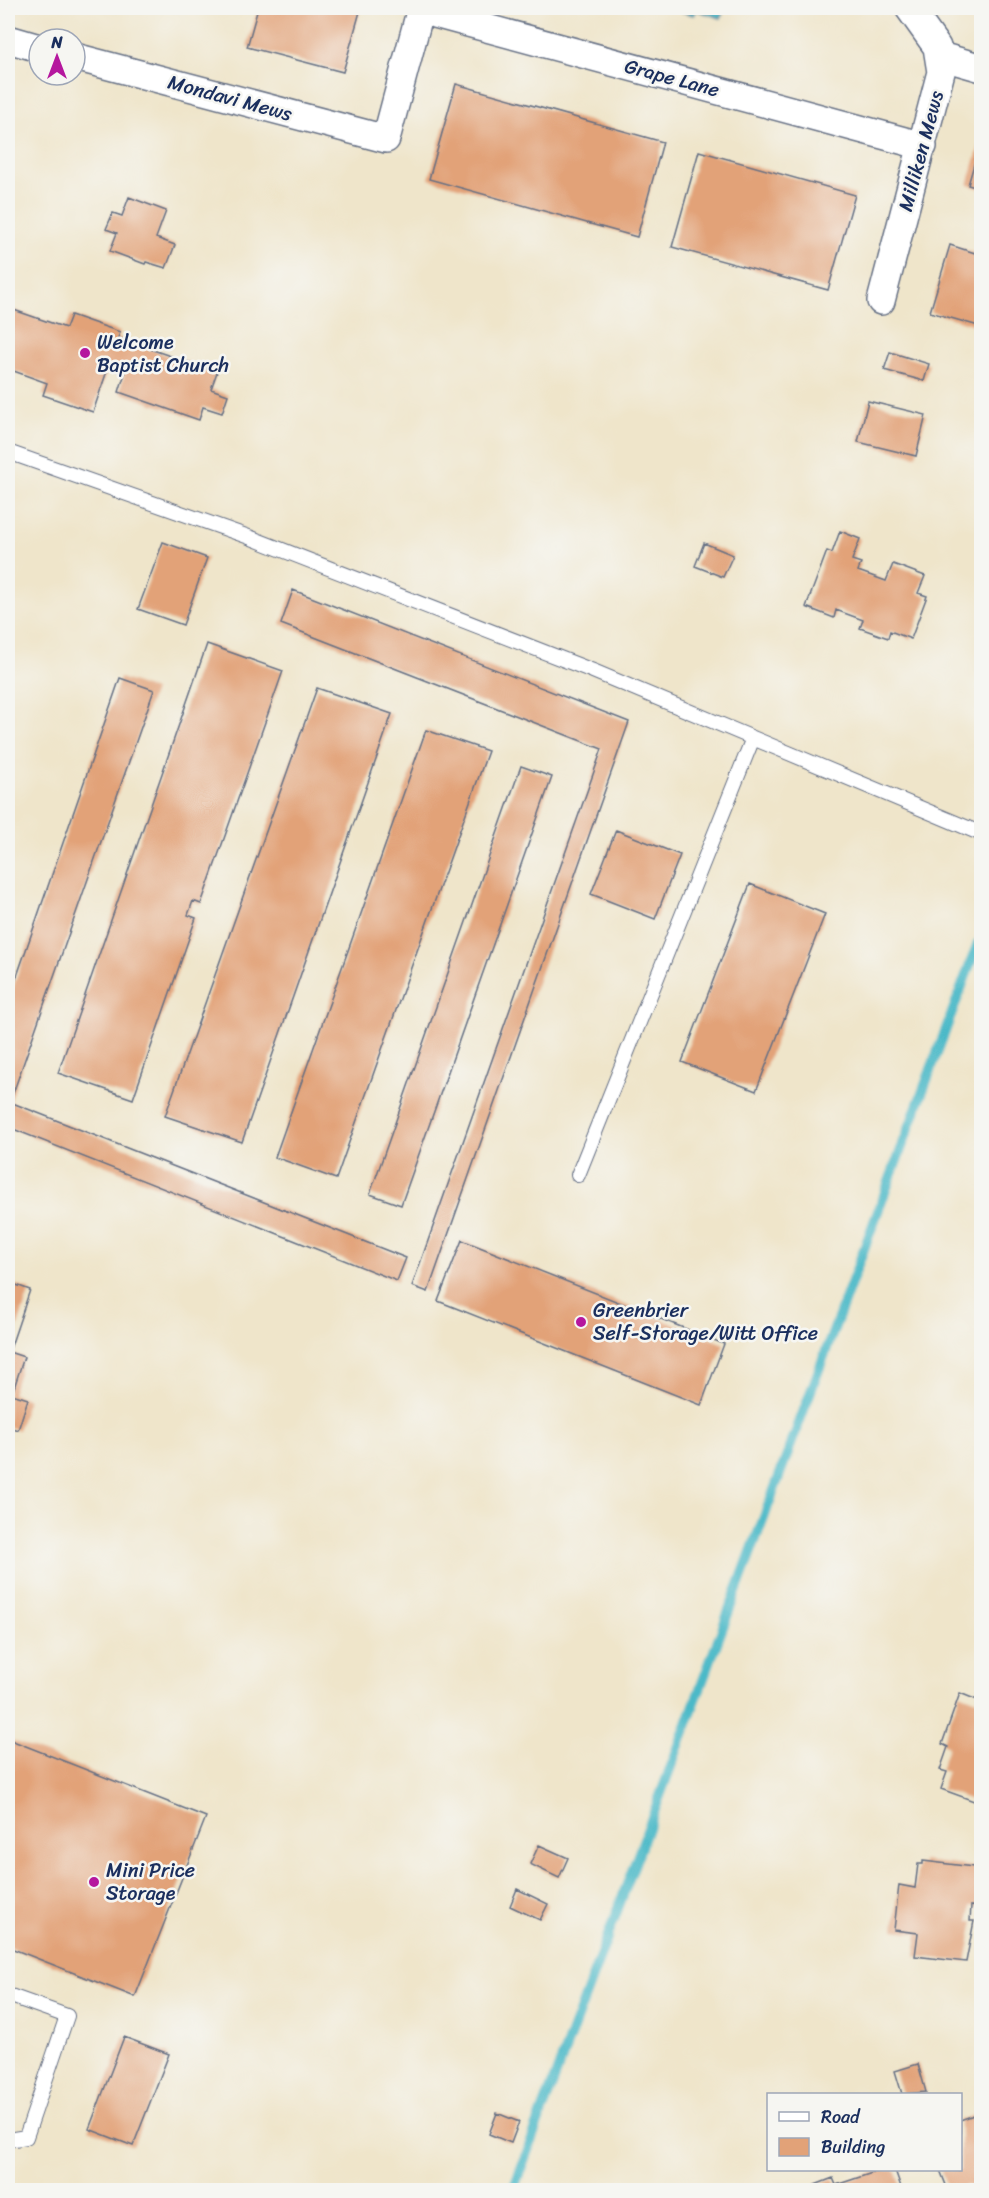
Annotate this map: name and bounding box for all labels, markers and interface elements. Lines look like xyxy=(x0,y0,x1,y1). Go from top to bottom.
north arrow xyxy=(27,27,87,87)
text: N xyxy=(50,28,63,57)
street label: Grape Lane xyxy=(621,49,723,107)
street label: Mondavi Mews xyxy=(164,65,297,132)
street label: Milliken Mews xyxy=(888,86,954,215)
place label: Welcome Baptist Church xyxy=(97,325,229,383)
marker: Welcome Baptist Church xyxy=(78,346,92,360)
place label: Greenbrier Self-Storage/Witt Office xyxy=(593,1293,818,1351)
marker: Greenbrier Self-Storage/Witt Office xyxy=(574,1315,588,1329)
place label: Mini Price Storage xyxy=(106,1853,195,1911)
marker: Mini Price Storage xyxy=(87,1875,101,1889)
legend xyxy=(767,2093,962,2171)
text: Road xyxy=(821,2101,861,2133)
text: Building xyxy=(821,2131,885,2163)

